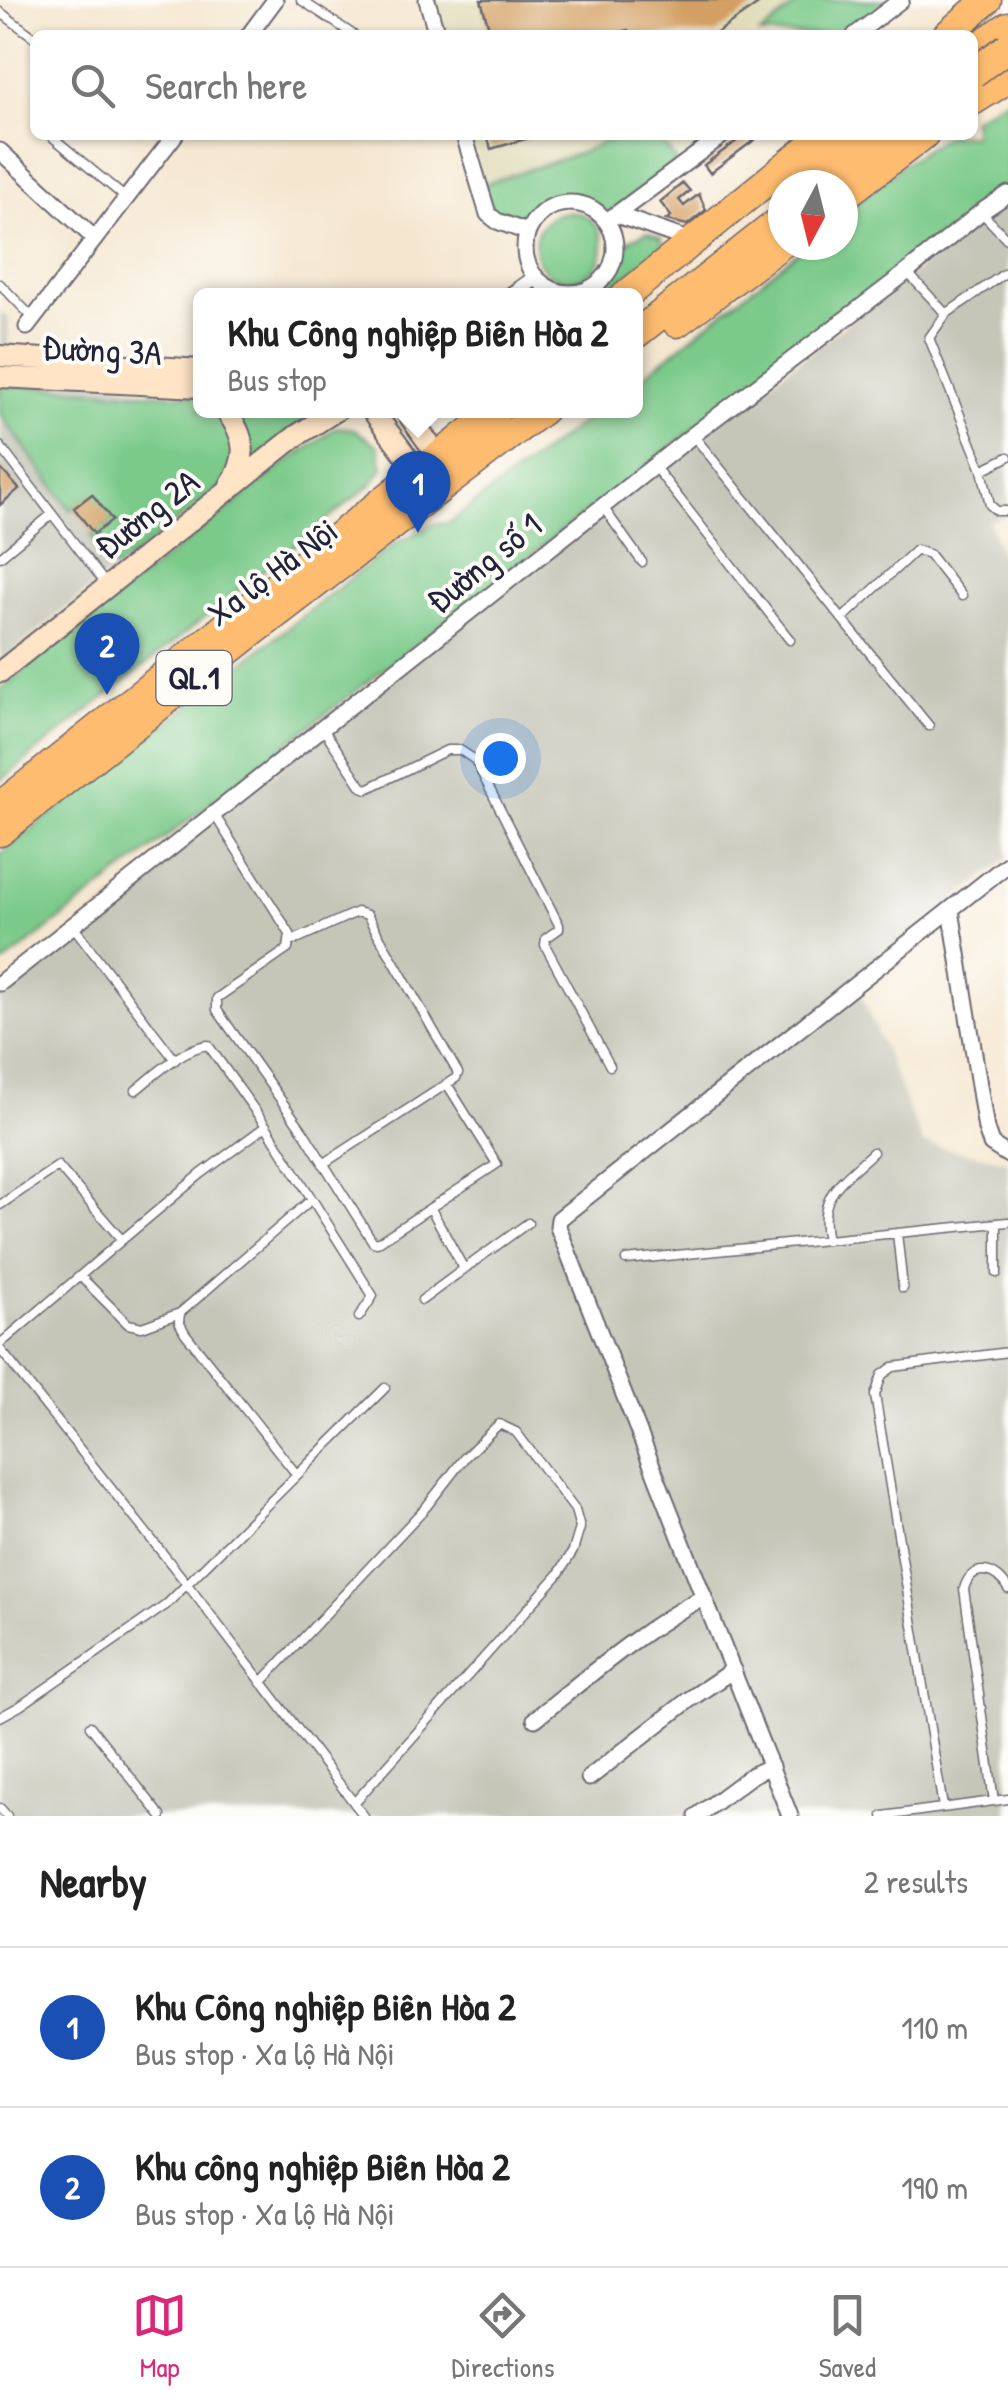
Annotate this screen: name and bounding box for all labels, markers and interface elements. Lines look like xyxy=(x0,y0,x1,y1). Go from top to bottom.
search box xyxy=(30,30,978,140)
icon: search xyxy=(65,58,120,113)
text: Search here xyxy=(145,59,307,111)
north arrow xyxy=(768,170,858,260)
popup xyxy=(193,288,643,418)
text: Khu Công nghiệp Biên Hòa 2 xyxy=(228,306,608,358)
street label: Đường 3A xyxy=(41,323,163,376)
text: Bus stop xyxy=(228,358,326,401)
pin: 1 xyxy=(386,450,450,533)
street label: Đường 2A xyxy=(85,458,209,569)
street label: Đường số 1 xyxy=(416,502,551,623)
street label: Xa lộ Hà Nội xyxy=(196,507,347,636)
pin: 2 xyxy=(74,612,140,695)
road number: QL.1 xyxy=(156,651,232,705)
your location xyxy=(475,733,526,784)
text: Nearby xyxy=(40,1853,147,1910)
text: 2 results xyxy=(864,1860,968,1903)
text: Khu Công nghiệp Biên Hòa 2 xyxy=(135,1980,516,2032)
text: 1 xyxy=(67,2006,78,2049)
text: 110 m xyxy=(901,2006,968,2049)
text: Bus stop · Xa lộ Hà Nội xyxy=(135,2032,395,2075)
text: Khu công nghiệp Biên Hòa 2 xyxy=(135,2140,510,2192)
text: 2 xyxy=(65,2166,80,2209)
text: 190 m xyxy=(901,2166,968,2209)
text: Bus stop · Xa lộ Hà Nội xyxy=(135,2192,395,2235)
tab: Map xyxy=(132,2288,187,2386)
tab: Directions xyxy=(451,2288,554,2386)
tab: Saved xyxy=(819,2288,876,2386)

